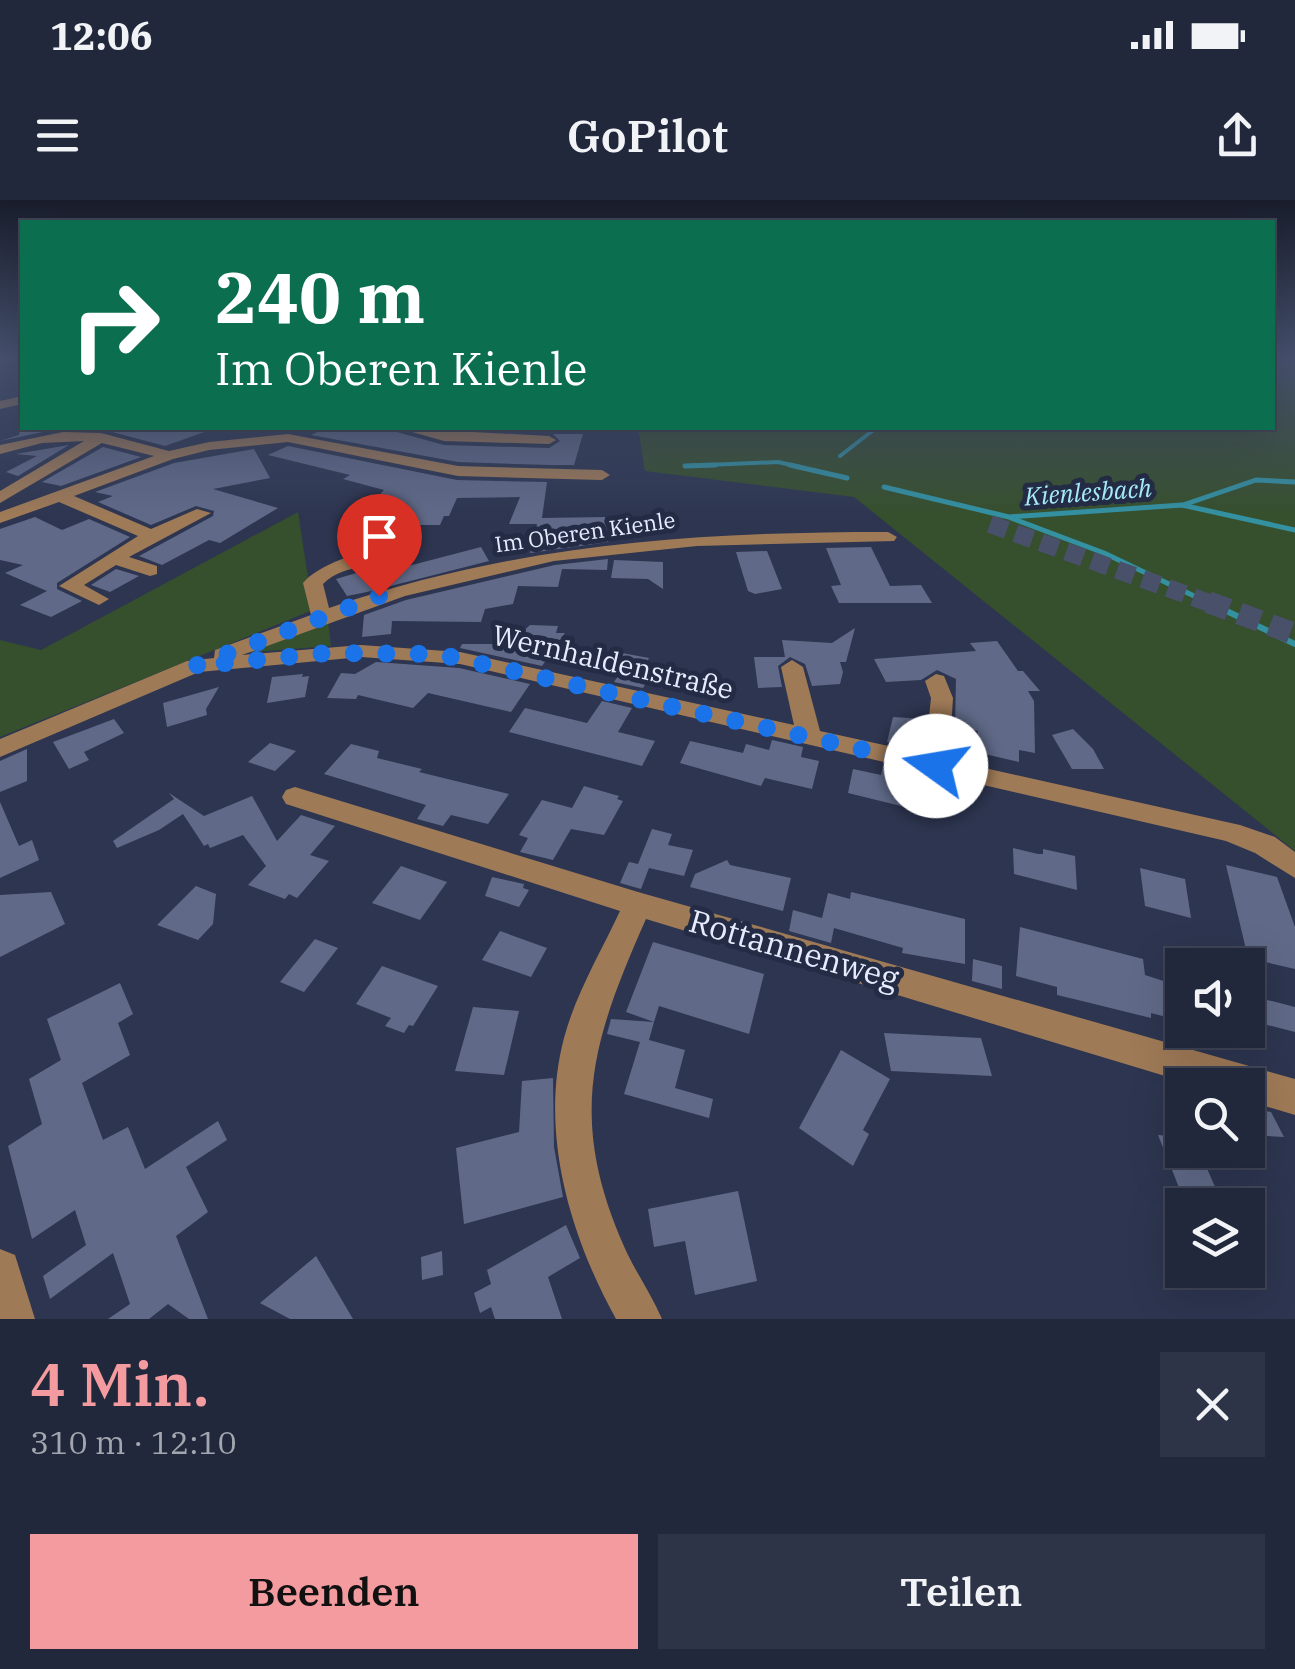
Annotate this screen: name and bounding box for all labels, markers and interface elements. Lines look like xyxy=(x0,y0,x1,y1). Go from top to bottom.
text: 12:06 xyxy=(50,11,153,60)
text: GoPilot xyxy=(567,106,728,164)
icon: menu xyxy=(30,108,85,163)
icon: share xyxy=(1210,108,1265,163)
text: 240 m xyxy=(215,251,425,342)
icon: right xyxy=(50,260,180,390)
text: Im Oberen Kienle xyxy=(215,339,587,397)
water label: Kienlesbach xyxy=(1022,471,1153,512)
pin xyxy=(337,494,422,597)
street label: Im Oberen Kienle xyxy=(493,504,677,559)
icon: arrive xyxy=(352,509,407,564)
street label: Wernhaldenstraße xyxy=(489,616,737,707)
position arrow xyxy=(884,714,988,818)
street label: Rottannenweg xyxy=(685,899,904,999)
map controls xyxy=(1165,948,1265,1288)
button: sound xyxy=(1165,948,1265,1048)
button: search xyxy=(1165,1068,1265,1168)
button: layers xyxy=(1165,1188,1265,1288)
text: 4 Min. xyxy=(30,1344,209,1423)
button: close xyxy=(1160,1352,1265,1457)
text: 310 m · 12:10 xyxy=(30,1421,237,1463)
button: Beenden xyxy=(30,1534,638,1649)
button: Teilen xyxy=(658,1534,1265,1649)

